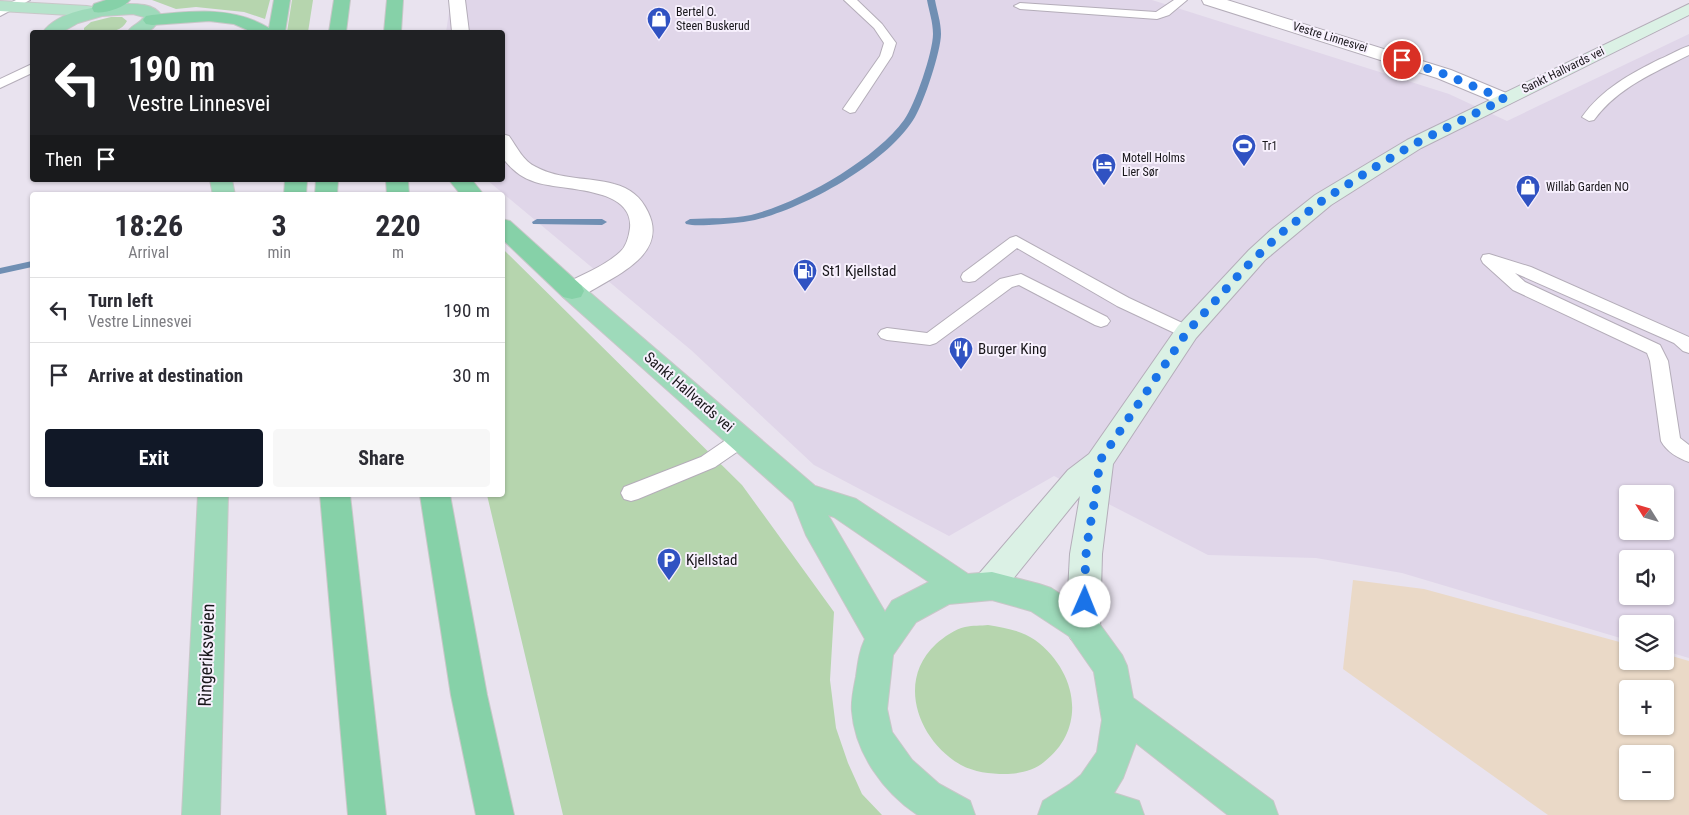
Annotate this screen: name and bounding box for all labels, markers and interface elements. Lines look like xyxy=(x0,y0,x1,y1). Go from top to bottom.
place label: Bertel O. Steen Buskerud xyxy=(676,5,750,33)
shop icon: Bertel O. Steen Buskerud xyxy=(646,6,672,40)
street label: Vestre Linnesvei xyxy=(1291,19,1369,55)
pin xyxy=(1381,39,1423,81)
street label: Sankt Hallvards vei xyxy=(1519,44,1607,96)
icon: arrive xyxy=(1388,46,1416,74)
text: 190 m xyxy=(128,49,215,90)
icon: left xyxy=(45,50,110,115)
text: Vestre Linnesvei xyxy=(128,91,270,116)
sports icon: Tr1 xyxy=(1231,133,1257,167)
place label: Tr1 xyxy=(1262,139,1277,153)
icon: arrive xyxy=(92,145,120,173)
text: Then xyxy=(45,148,82,171)
place label: Motell Holms Lier Sør xyxy=(1122,151,1185,179)
hotel icon: Motell Holms Lier Sør xyxy=(1091,152,1117,186)
shop icon: Willab Garden NO xyxy=(1515,174,1541,208)
place label: Willab Garden NO xyxy=(1546,180,1629,194)
text: 18:26 xyxy=(114,208,183,243)
text: 3 xyxy=(272,208,287,243)
text: 220 xyxy=(375,208,421,243)
text: Arrival xyxy=(128,243,169,262)
text: min xyxy=(267,243,291,262)
text: m xyxy=(392,243,404,262)
fuel station icon: St1 Kjellstad xyxy=(792,258,818,292)
place label: St1 Kjellstad xyxy=(822,262,896,280)
text: Turn left xyxy=(88,289,153,312)
icon: left xyxy=(45,296,73,324)
text: 190 m xyxy=(443,299,490,322)
text: Vestre Linnesvei xyxy=(88,312,192,331)
restaurant icon: Burger King xyxy=(948,336,974,370)
place label: Burger King xyxy=(978,340,1047,358)
street label: Sankt Hallvards vei xyxy=(641,348,737,436)
icon: arrive xyxy=(45,361,73,389)
text: Arrive at destination xyxy=(88,364,243,387)
text: 30 m xyxy=(453,364,490,387)
button: Exit xyxy=(45,429,263,487)
button: Share xyxy=(273,429,490,487)
north arrow xyxy=(1619,485,1674,540)
map controls xyxy=(1619,485,1674,800)
parking icon: Kjellstad xyxy=(656,547,682,581)
button: sound xyxy=(1619,550,1674,605)
place label: Kjellstad xyxy=(686,551,737,569)
position arrow xyxy=(1058,575,1110,627)
street label: Ringeriksveien xyxy=(194,603,218,707)
button: layers xyxy=(1619,615,1674,670)
button: + xyxy=(1619,680,1674,735)
button: − xyxy=(1619,745,1674,800)

